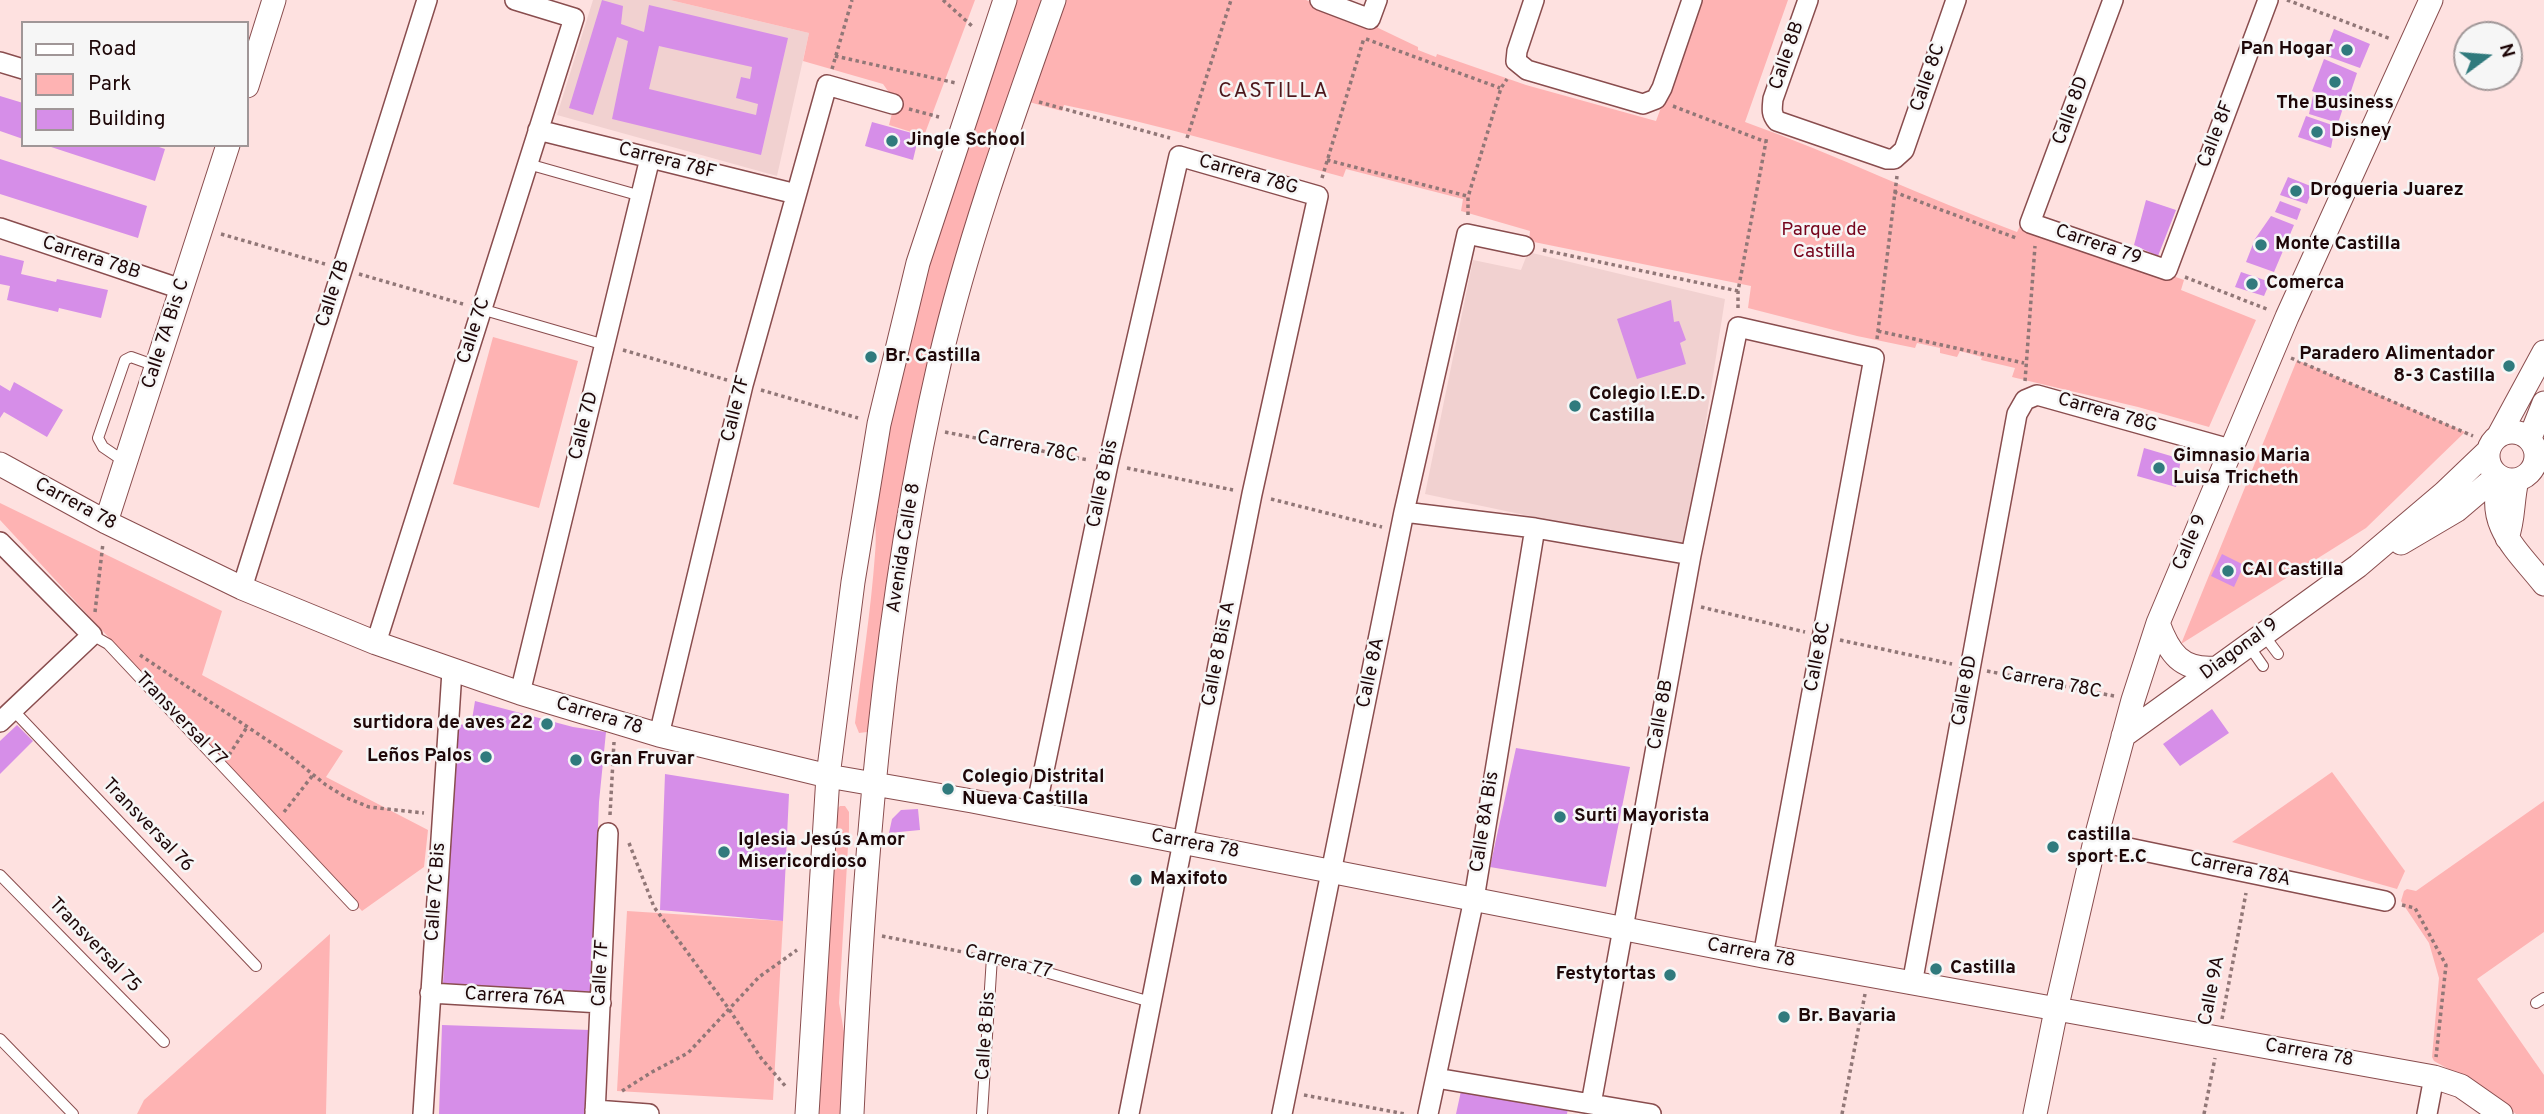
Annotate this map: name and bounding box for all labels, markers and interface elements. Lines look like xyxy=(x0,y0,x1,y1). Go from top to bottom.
street label: Calle 8B xyxy=(1766,19,1810,93)
legend xyxy=(21,21,248,147)
north arrow xyxy=(2453,21,2523,91)
text: Road xyxy=(88,36,137,63)
place label: Pan Hogar xyxy=(2240,39,2333,61)
street label: Calle 8C xyxy=(1907,41,1951,115)
text: N xyxy=(2493,41,2520,61)
marker: Pan Hogar xyxy=(2339,42,2355,58)
text: Park xyxy=(88,71,131,98)
street label: Calle 8D xyxy=(2049,74,2095,148)
marker: The Business xyxy=(2327,74,2343,90)
district label: CASTILLA xyxy=(1219,80,1329,106)
place label: The Business xyxy=(2276,93,2394,115)
street label: Calle 8F xyxy=(2194,99,2240,171)
text: Building xyxy=(88,106,166,133)
place label: Disney xyxy=(2331,121,2392,143)
marker: Disney xyxy=(2309,124,2325,140)
place label: Jingle School xyxy=(906,130,1025,152)
marker: Jingle School xyxy=(884,133,900,149)
street label: Carrera 78F xyxy=(616,139,718,185)
street label: Carrera 78G xyxy=(1196,151,1300,201)
place label: Drogueria Juarez xyxy=(2310,180,2464,202)
marker: Drogueria Juarez xyxy=(2288,183,2304,199)
park label: Parque de Castilla xyxy=(1781,220,1867,264)
street label: Carrera 79 xyxy=(2052,221,2144,271)
street label: Carrera 78B xyxy=(39,232,143,286)
place label: Monte Castilla xyxy=(2275,234,2401,256)
marker: Monte Castilla xyxy=(2253,237,2269,253)
street label: Calle 7B xyxy=(312,258,356,330)
place label: Comerca xyxy=(2266,273,2344,295)
street label: Calle 7A Bis C xyxy=(138,276,196,392)
marker: Comerca xyxy=(2244,276,2260,292)
street label: Calle 7C xyxy=(454,295,496,367)
place label: Paradero Alimentador 8-3 Castilla xyxy=(2299,344,2495,388)
place label: Br. Castilla xyxy=(885,346,981,368)
marker: Br. Castilla xyxy=(863,349,879,365)
marker: Paradero Alimentador 8-3 Castilla xyxy=(2501,358,2517,374)
street label: Calle 7F xyxy=(718,374,756,444)
place label: Colegio I.E.D. Castilla xyxy=(1589,384,1705,428)
street label: Calle 7D xyxy=(566,389,604,463)
street label: Carrera 78G xyxy=(2055,389,2159,439)
marker: Colegio I.E.D. Castilla xyxy=(1567,398,1583,414)
street label: Carrera 78C xyxy=(975,427,1079,469)
street label: Calle 8 Bis xyxy=(1084,438,1124,530)
place label: Gimnasio Maria Luisa Tricheth xyxy=(2173,446,2310,490)
marker: Gimnasio Maria Luisa Tricheth xyxy=(2151,460,2167,476)
street label: Carrera 78 xyxy=(30,474,120,536)
street label: Avenida Calle 8 xyxy=(883,481,927,615)
street label: Calle 9 xyxy=(2169,512,2213,574)
place label: CAI Castilla xyxy=(2242,560,2344,582)
marker: CAI Castilla xyxy=(2220,563,2236,579)
street label: Calle 8 Bis A xyxy=(1199,600,1241,708)
street label: Diagonal 9 xyxy=(2197,614,2283,686)
street label: Calle 8C xyxy=(1801,620,1837,694)
street label: Calle 8A xyxy=(1353,636,1391,710)
street label: Calle 8D xyxy=(1949,654,1983,728)
street label: Carrera 78C xyxy=(1999,663,2103,705)
street label: Transversal 77 xyxy=(129,668,231,772)
street label: Calle 8B xyxy=(1645,678,1679,752)
street label: Carrera 78 xyxy=(553,693,645,741)
place label: surtidora de aves 22 xyxy=(353,713,533,735)
marker: surtidora de aves 22 xyxy=(539,716,555,732)
place label: Leños Palos xyxy=(367,746,472,768)
marker: Leños Palos xyxy=(478,749,494,765)
place label: Gran Fruvar xyxy=(590,749,695,771)
marker: Gran Fruvar xyxy=(568,752,584,768)
place label: Colegio Distrital Nueva Castilla xyxy=(962,767,1104,811)
street label: Calle 8A Bis xyxy=(1467,770,1505,874)
street label: Transversal 76 xyxy=(97,774,197,878)
marker: Colegio Distrital Nueva Castilla xyxy=(940,781,956,797)
place label: Surti Mayorista xyxy=(1574,806,1709,828)
marker: Surti Mayorista xyxy=(1552,809,1568,825)
street label: Carrera 78 xyxy=(1149,825,1241,865)
place label: castilla sport E.C xyxy=(2067,825,2147,869)
place label: Iglesia Jesús Amor Misericordioso xyxy=(738,830,905,874)
marker: castilla sport E.C xyxy=(2045,839,2061,855)
street label: Calle 7C Bis xyxy=(422,842,452,942)
marker: Iglesia Jesús Amor Misericordioso xyxy=(716,844,732,860)
street label: Carrera 78A xyxy=(2188,849,2292,893)
place label: Maxifoto xyxy=(1150,869,1228,891)
marker: Maxifoto xyxy=(1128,872,1144,888)
street label: Transversal 75 xyxy=(43,894,145,998)
street label: Carrera 78 xyxy=(1705,934,1797,974)
street label: Calle 7F xyxy=(589,939,615,1007)
street label: Carrera 77 xyxy=(962,941,1054,985)
street label: Calle 9A xyxy=(2195,954,2231,1028)
place label: Castilla xyxy=(1950,958,2016,980)
marker: Castilla xyxy=(1928,961,1944,977)
place label: Festytortas xyxy=(1556,964,1656,986)
marker: Festytortas xyxy=(1662,967,1678,983)
street label: Carrera 76A xyxy=(464,984,566,1012)
street label: Calle 8 Bis xyxy=(973,991,1001,1081)
place label: Br. Bavaria xyxy=(1798,1006,1896,1028)
marker: Br. Bavaria xyxy=(1776,1009,1792,1025)
street label: Carrera 78 xyxy=(2263,1035,2355,1073)

